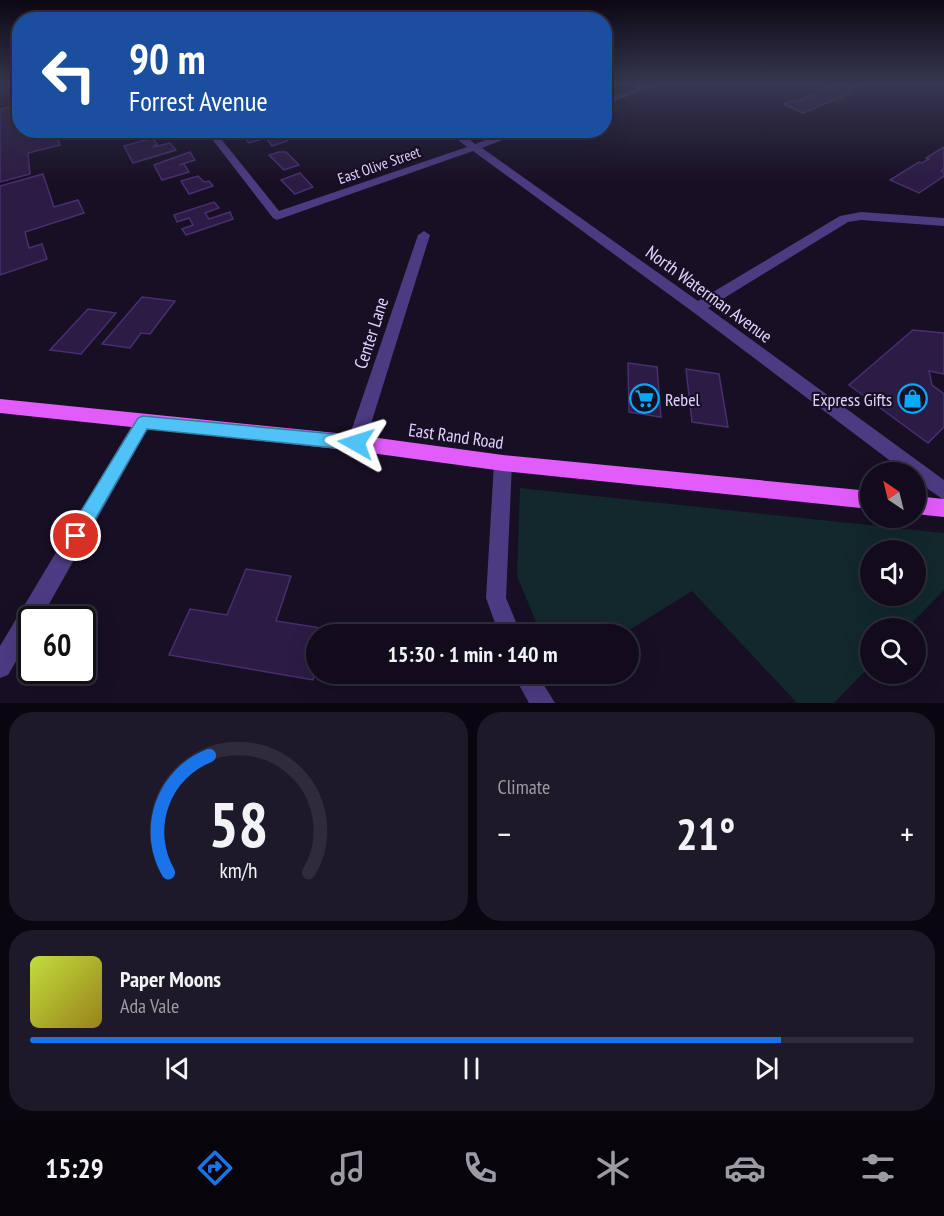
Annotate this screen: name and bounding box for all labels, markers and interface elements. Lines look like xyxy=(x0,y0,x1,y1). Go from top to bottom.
text: 90 m xyxy=(129,31,206,86)
icon: left xyxy=(30,36,108,114)
text: Forrest Avenue xyxy=(129,84,268,118)
street label: East Olive Street xyxy=(335,142,423,188)
street label: North Waterman Avenue xyxy=(641,240,777,348)
street label: Center Lane xyxy=(349,294,393,372)
supermarket icon: Rebel xyxy=(628,383,660,415)
shop icon: Express Gifts xyxy=(897,383,929,415)
place label: Rebel xyxy=(665,388,701,411)
place label: Express Gifts xyxy=(812,388,892,411)
position arrow xyxy=(324,411,388,475)
street label: East Rand Road xyxy=(407,418,505,454)
north arrow xyxy=(860,462,926,528)
map controls xyxy=(860,462,926,684)
pin xyxy=(50,510,101,561)
icon: arrive xyxy=(59,519,92,552)
button: sound xyxy=(860,540,926,606)
speed limit sign: 60 xyxy=(18,606,96,684)
button: search xyxy=(860,618,926,684)
text: 15:30 · 1 min · 140 m xyxy=(387,640,558,668)
text: Climate xyxy=(498,774,550,800)
text: 58 xyxy=(208,783,268,864)
text: 21° xyxy=(676,804,735,862)
text: − xyxy=(498,812,511,855)
text: + xyxy=(900,812,914,855)
text: km/h xyxy=(219,857,257,885)
text: Paper Moons xyxy=(120,965,221,993)
text: Ada Vale xyxy=(120,993,179,1019)
icon: previous xyxy=(161,1052,194,1085)
icon: pause xyxy=(455,1052,488,1085)
icon: next xyxy=(750,1052,783,1085)
icon: directions xyxy=(194,1147,236,1189)
icon: music xyxy=(327,1147,369,1189)
icon: phone xyxy=(459,1147,501,1189)
icon: climate xyxy=(592,1147,634,1189)
icon: car xyxy=(724,1147,766,1189)
icon: filters xyxy=(857,1147,899,1189)
text: 15:29 xyxy=(45,1151,104,1185)

